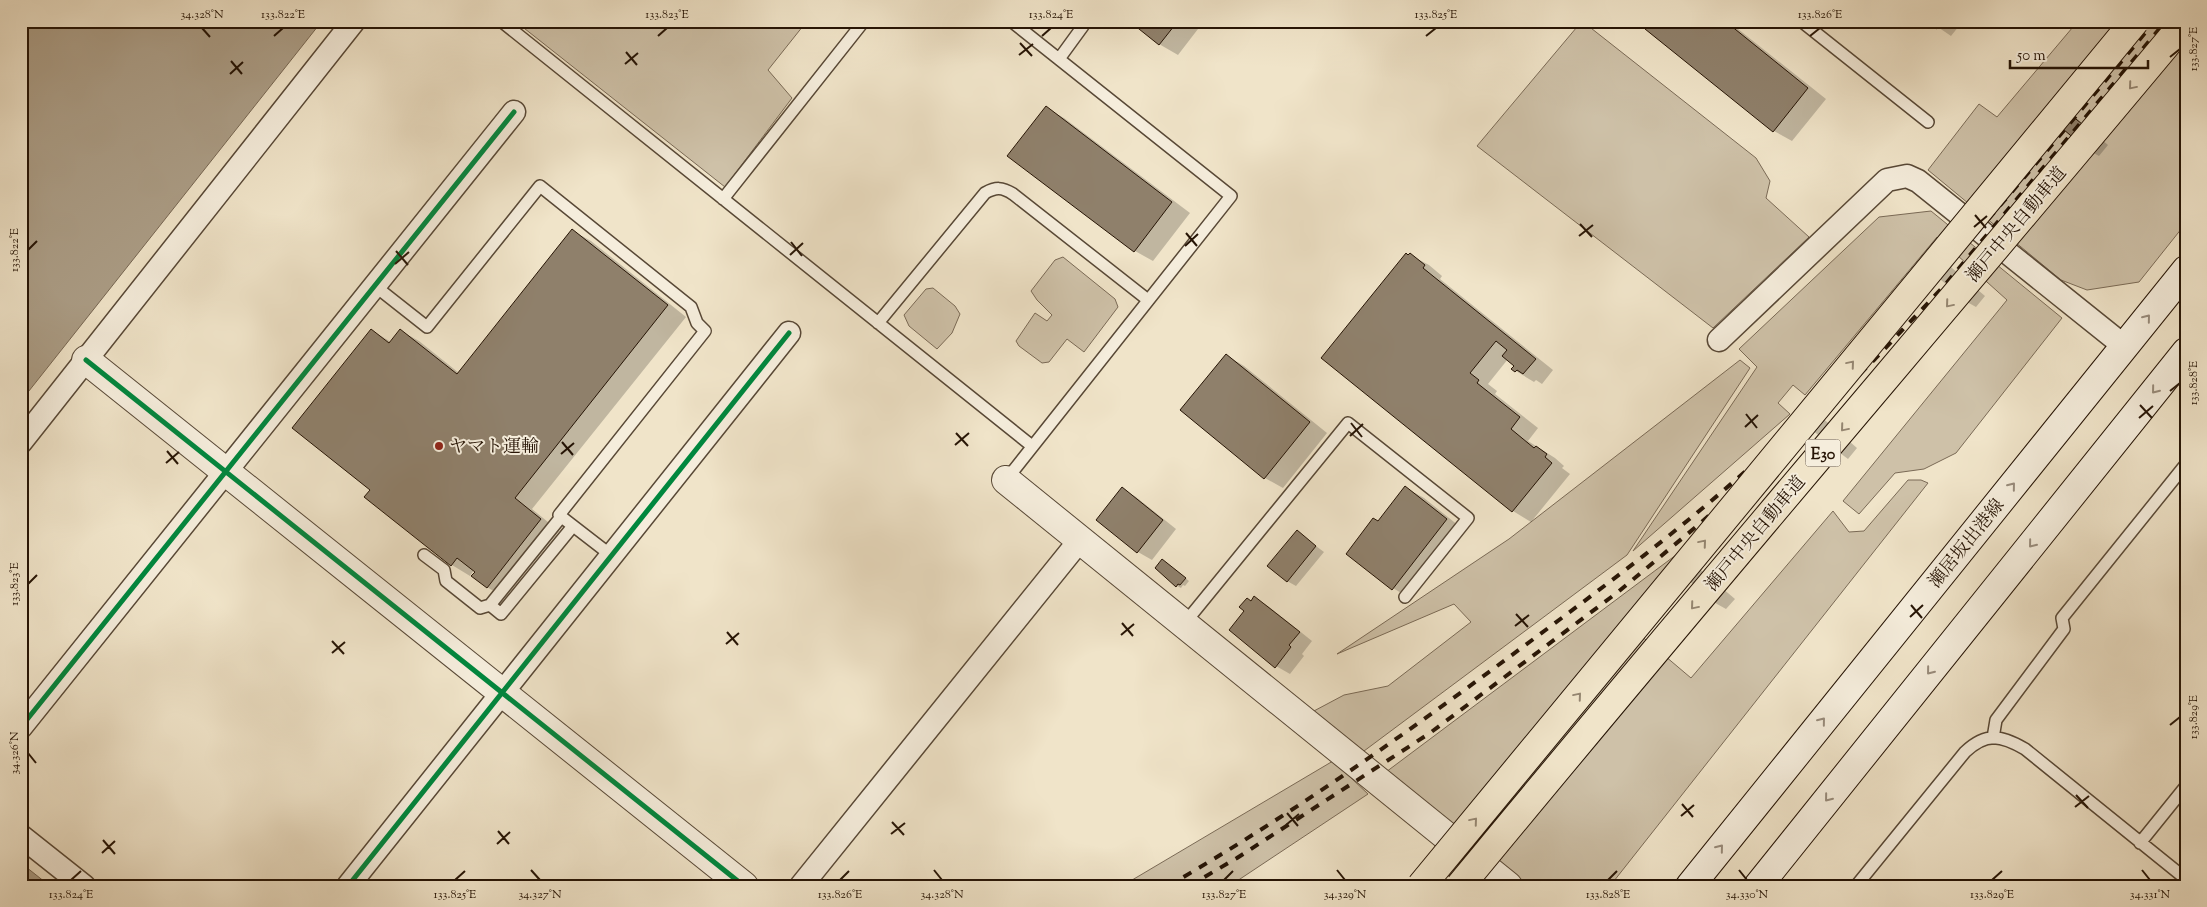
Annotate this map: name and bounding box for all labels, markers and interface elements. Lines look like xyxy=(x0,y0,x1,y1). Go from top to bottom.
text: 34.328°N xyxy=(180,6,224,24)
text: 133.822°E xyxy=(261,6,306,24)
text: 133.823°E xyxy=(645,6,689,24)
text: 133.824°E xyxy=(1029,6,1074,24)
text: 133.825°E xyxy=(1415,6,1458,24)
text: 133.826°E xyxy=(1798,6,1843,24)
text: 133.827°E xyxy=(2185,26,2203,71)
scale bar xyxy=(2010,38,2147,70)
text: 50 m xyxy=(2016,46,2046,67)
one-way arrow xyxy=(2129,80,2138,89)
street label: 瀬戸中央自動車道 xyxy=(1961,162,2074,289)
text: 133.822°E xyxy=(6,227,24,272)
one-way arrow xyxy=(1946,299,1955,308)
one-way arrow xyxy=(2141,315,2149,324)
text: 133.828°E xyxy=(2185,360,2203,405)
one-way arrow xyxy=(1846,361,1854,370)
one-way arrow xyxy=(2153,384,2161,393)
one-way arrow xyxy=(1841,423,1850,432)
place label: ヤマト運輸 xyxy=(449,435,539,461)
road number: E30 xyxy=(1806,439,1840,466)
marker: ヤマト運輸 xyxy=(433,440,445,452)
street label: 瀬戸中央自動車道 xyxy=(1700,471,1813,598)
one-way arrow xyxy=(2006,482,2015,491)
street label: 瀬居坂出港線 xyxy=(1923,494,2012,594)
one-way arrow xyxy=(2029,538,2037,547)
one-way arrow xyxy=(1698,540,1707,549)
text: 133.823°E xyxy=(6,562,24,606)
one-way arrow xyxy=(1690,600,1699,609)
one-way arrow xyxy=(1927,665,1935,674)
one-way arrow xyxy=(1572,692,1581,701)
text: 133.829°E xyxy=(2185,694,2203,739)
one-way arrow xyxy=(1817,718,1825,727)
text: 34.326°N xyxy=(6,731,24,775)
one-way arrow xyxy=(1825,792,1834,801)
one-way arrow xyxy=(1469,818,1477,827)
one-way arrow xyxy=(1715,845,1723,854)
text: 133.824°E xyxy=(49,886,94,904)
text: 133.825°E xyxy=(434,886,477,904)
text: 34.327°N xyxy=(518,886,562,904)
text: 133.826°E xyxy=(818,886,863,904)
text: 34.328°N xyxy=(920,886,964,904)
text: 133.827°E xyxy=(1202,886,1247,904)
text: 34.329°N xyxy=(1324,886,1367,904)
text: 133.828°E xyxy=(1586,886,1631,904)
text: 34.330°N xyxy=(1726,886,1769,904)
text: 133.829°E xyxy=(1970,886,2015,904)
text: 34.331°N xyxy=(2130,886,2171,904)

